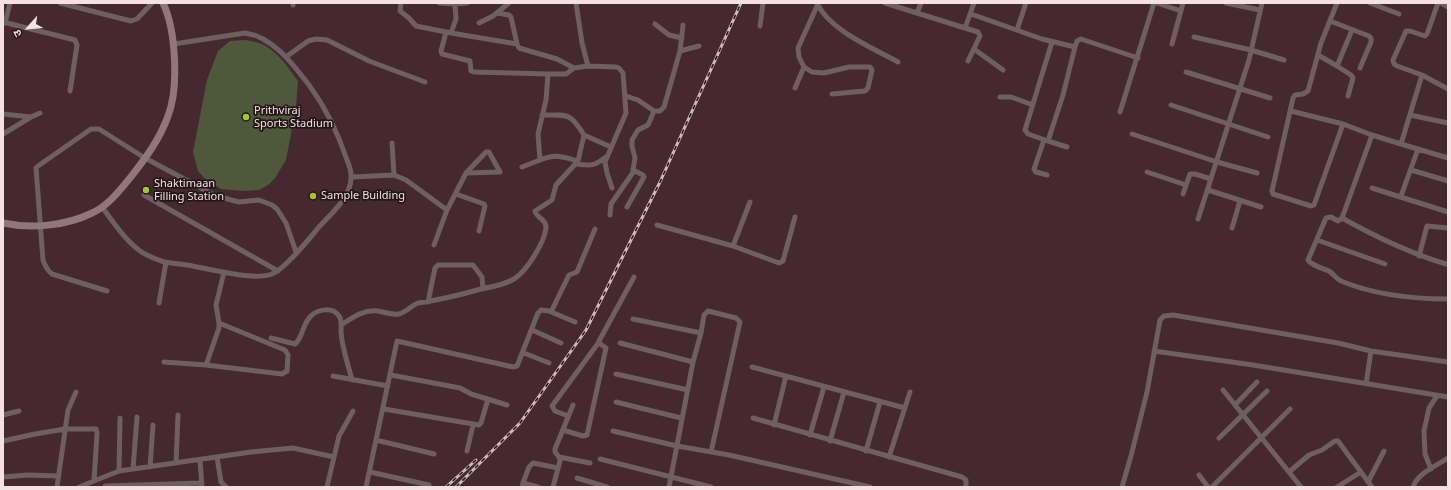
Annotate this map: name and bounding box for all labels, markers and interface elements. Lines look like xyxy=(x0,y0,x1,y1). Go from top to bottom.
north arrow xyxy=(8,8,48,48)
text: उ xyxy=(9,27,25,40)
place label: Prithviraj Sports Stadium xyxy=(254,104,333,130)
marker: Prithviraj Sports Stadium xyxy=(241,112,251,122)
place label: Shaktimaan Filling Station xyxy=(154,177,224,203)
marker: Shaktimaan Filling Station xyxy=(141,185,151,195)
place label: Sample Building xyxy=(321,189,405,203)
marker: Sample Building xyxy=(308,191,318,201)

